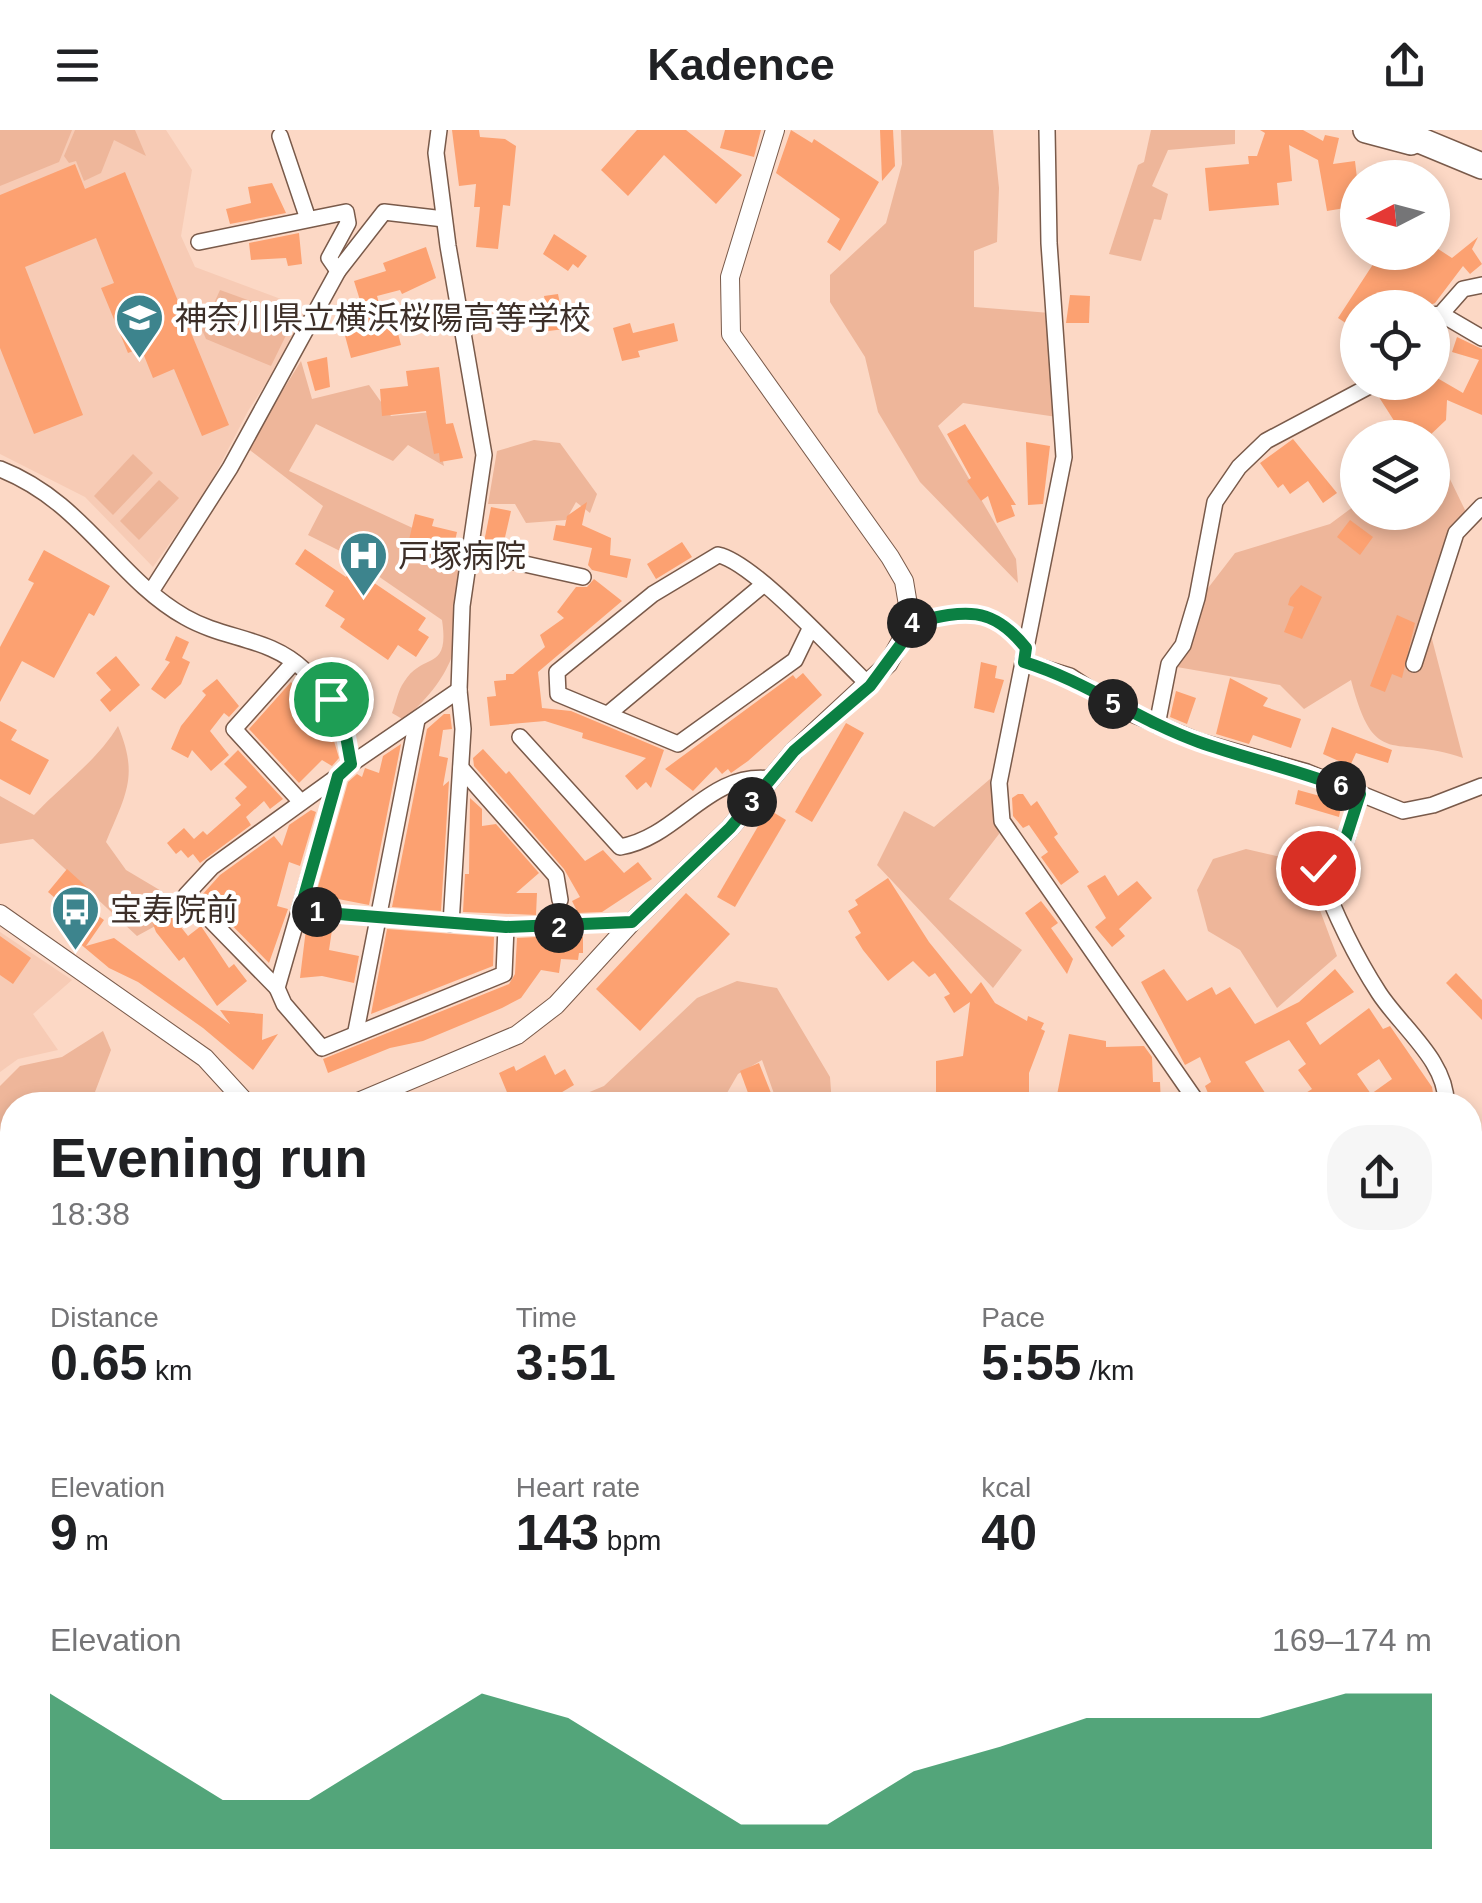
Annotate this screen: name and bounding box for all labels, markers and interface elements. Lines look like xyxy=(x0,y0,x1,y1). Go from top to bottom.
icon: menu xyxy=(50,38,105,93)
icon: share xyxy=(1377,38,1432,93)
text: Kadence xyxy=(647,39,835,90)
north arrow xyxy=(1340,160,1450,270)
map controls xyxy=(1340,160,1450,530)
button: locate xyxy=(1340,290,1450,400)
school or university icon: 神奈川県立横浜桜陽高等学校 xyxy=(114,292,166,360)
place label: 神奈川県立横浜桜陽高等学校 xyxy=(175,300,591,336)
button: layers xyxy=(1340,420,1450,530)
hospital icon: 戸塚病院 xyxy=(337,530,389,598)
place label: 戸塚病院 xyxy=(398,538,526,574)
pin: 4 xyxy=(887,598,937,648)
text: 4 xyxy=(904,607,920,638)
pin xyxy=(289,657,374,742)
icon: arrive xyxy=(304,672,359,727)
pin: 5 xyxy=(1088,679,1138,729)
text: 5 xyxy=(1105,688,1121,719)
pin: 6 xyxy=(1316,761,1366,811)
text: 6 xyxy=(1333,770,1349,801)
pin: 3 xyxy=(727,777,777,827)
text: 3 xyxy=(744,786,760,817)
pin xyxy=(1276,826,1361,911)
icon: check xyxy=(1291,841,1346,896)
bus stop icon: 宝寿院前 xyxy=(49,884,101,952)
pin: 1 xyxy=(292,887,342,937)
place label: 宝寿院前 xyxy=(110,892,238,928)
text: 1 xyxy=(309,896,325,927)
pin: 2 xyxy=(534,903,584,953)
text: 2 xyxy=(551,912,567,943)
button: share xyxy=(1327,1125,1432,1230)
text: Evening run xyxy=(50,1127,368,1189)
text: 18:38 xyxy=(50,1196,130,1232)
text: Distance xyxy=(50,1302,159,1333)
text: Time xyxy=(516,1302,577,1333)
text: Pace xyxy=(981,1302,1045,1333)
text: 0.65 xyxy=(50,1335,147,1391)
text: 3:51 xyxy=(516,1335,616,1391)
text: 5:55 xyxy=(981,1335,1081,1391)
text: km xyxy=(147,1355,192,1386)
text: /km xyxy=(1081,1355,1134,1386)
text: Elevation xyxy=(50,1472,165,1503)
text: Heart rate xyxy=(516,1472,640,1503)
text: kcal xyxy=(981,1472,1031,1503)
text: 9 xyxy=(50,1505,78,1561)
text: 143 xyxy=(516,1505,599,1561)
text: 40 xyxy=(981,1505,1037,1561)
text: m xyxy=(78,1525,109,1556)
text: bpm xyxy=(599,1525,661,1556)
text: Elevation xyxy=(50,1622,182,1658)
text: 169–174 m xyxy=(1272,1622,1432,1658)

